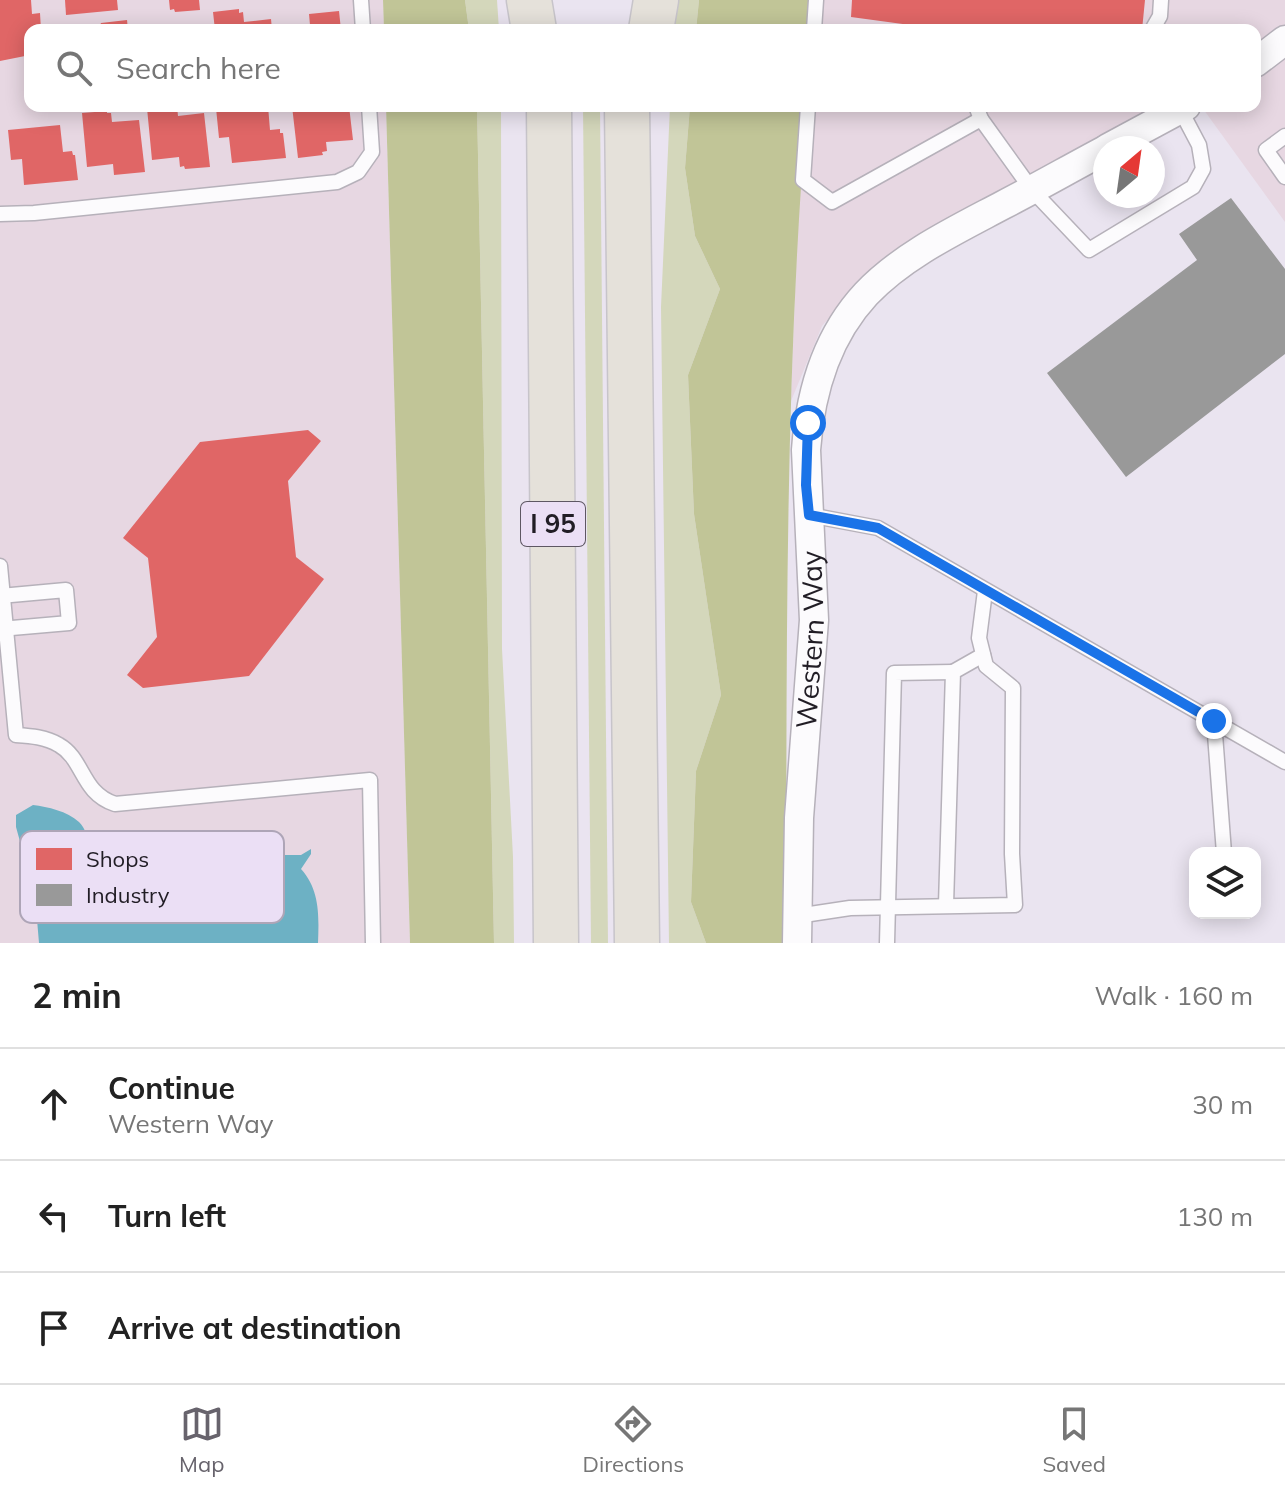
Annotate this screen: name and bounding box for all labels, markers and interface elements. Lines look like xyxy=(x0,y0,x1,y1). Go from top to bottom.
search box xyxy=(24,24,1261,112)
icon: search xyxy=(52,46,96,90)
text: Search here xyxy=(116,49,281,87)
north arrow xyxy=(1093,136,1165,208)
route start xyxy=(790,405,826,441)
road number: I 95 xyxy=(521,502,585,546)
street label: Western Way xyxy=(788,550,831,730)
route end xyxy=(1196,703,1232,739)
legend xyxy=(20,831,284,923)
text: Shops xyxy=(86,845,149,873)
map controls xyxy=(1189,847,1261,919)
button: layers xyxy=(1189,847,1261,919)
text: Industry xyxy=(86,881,170,909)
text: 2 min xyxy=(32,974,122,1017)
text: Walk · 160 m xyxy=(1094,979,1253,1012)
text: Continue xyxy=(108,1069,235,1107)
icon: ahead xyxy=(32,1082,76,1126)
text: 30 m xyxy=(1192,1088,1253,1121)
text: Western Way xyxy=(108,1107,274,1140)
icon: left xyxy=(32,1194,76,1238)
text: Turn left xyxy=(108,1197,226,1235)
text: 130 m xyxy=(1177,1200,1253,1233)
icon: arrive xyxy=(32,1306,76,1350)
text: Arrive at destination xyxy=(108,1309,402,1347)
tab: Map xyxy=(179,1402,224,1478)
tab: Directions xyxy=(583,1402,684,1478)
tab: Saved xyxy=(1042,1402,1106,1478)

